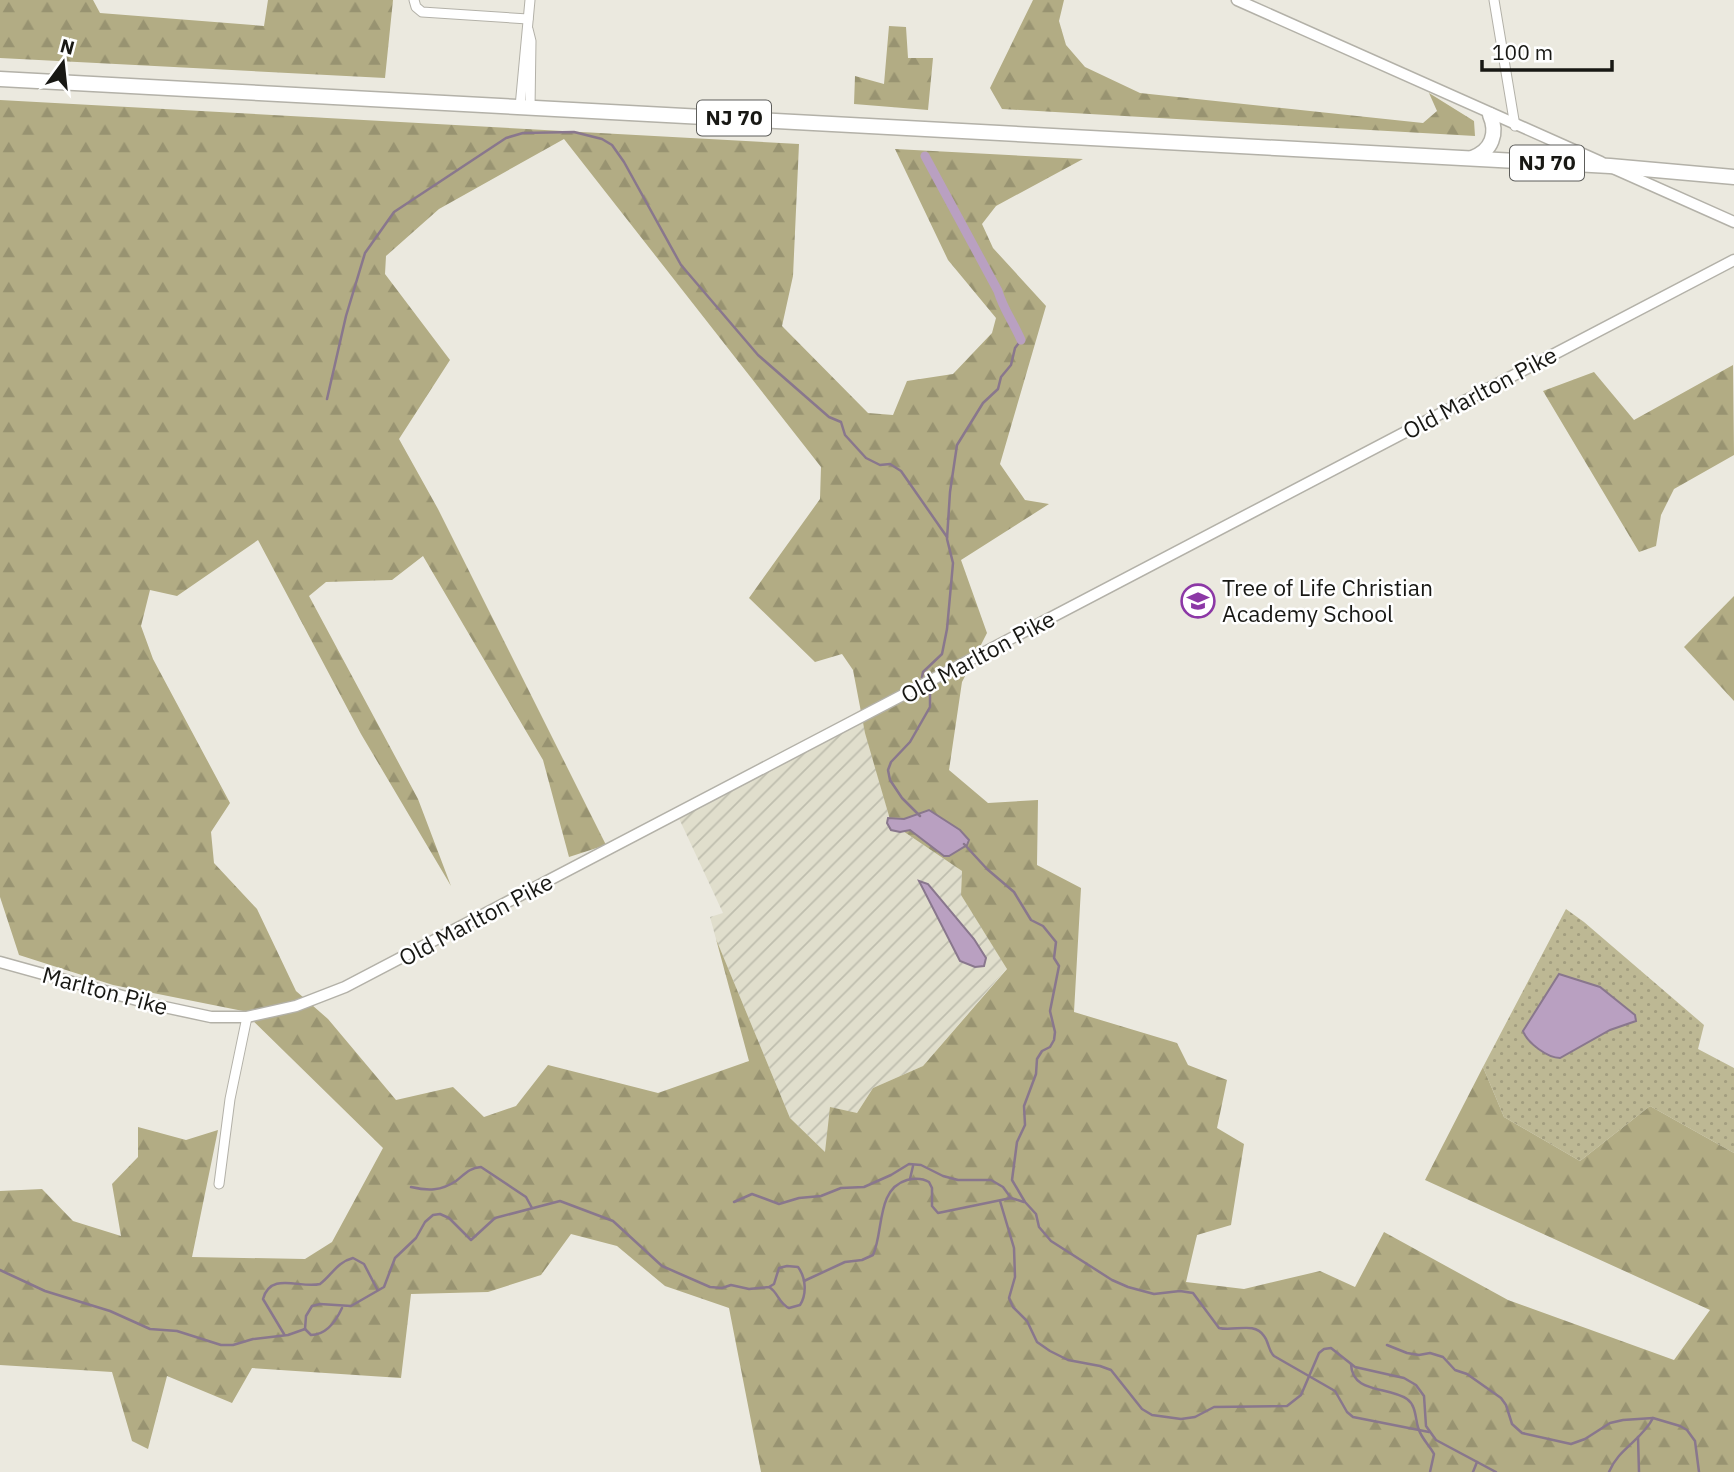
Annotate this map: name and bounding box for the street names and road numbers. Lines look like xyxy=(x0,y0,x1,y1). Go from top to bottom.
road number: NJ 70 xyxy=(697,100,771,136)
road number: NJ 70 xyxy=(1510,146,1584,180)
street label: Old Marlton Pike xyxy=(1397,339,1562,445)
street label: Old Marlton Pike xyxy=(895,603,1060,709)
street label: Old Marlton Pike xyxy=(393,866,558,972)
street label: Marlton Pike xyxy=(39,959,171,1021)

